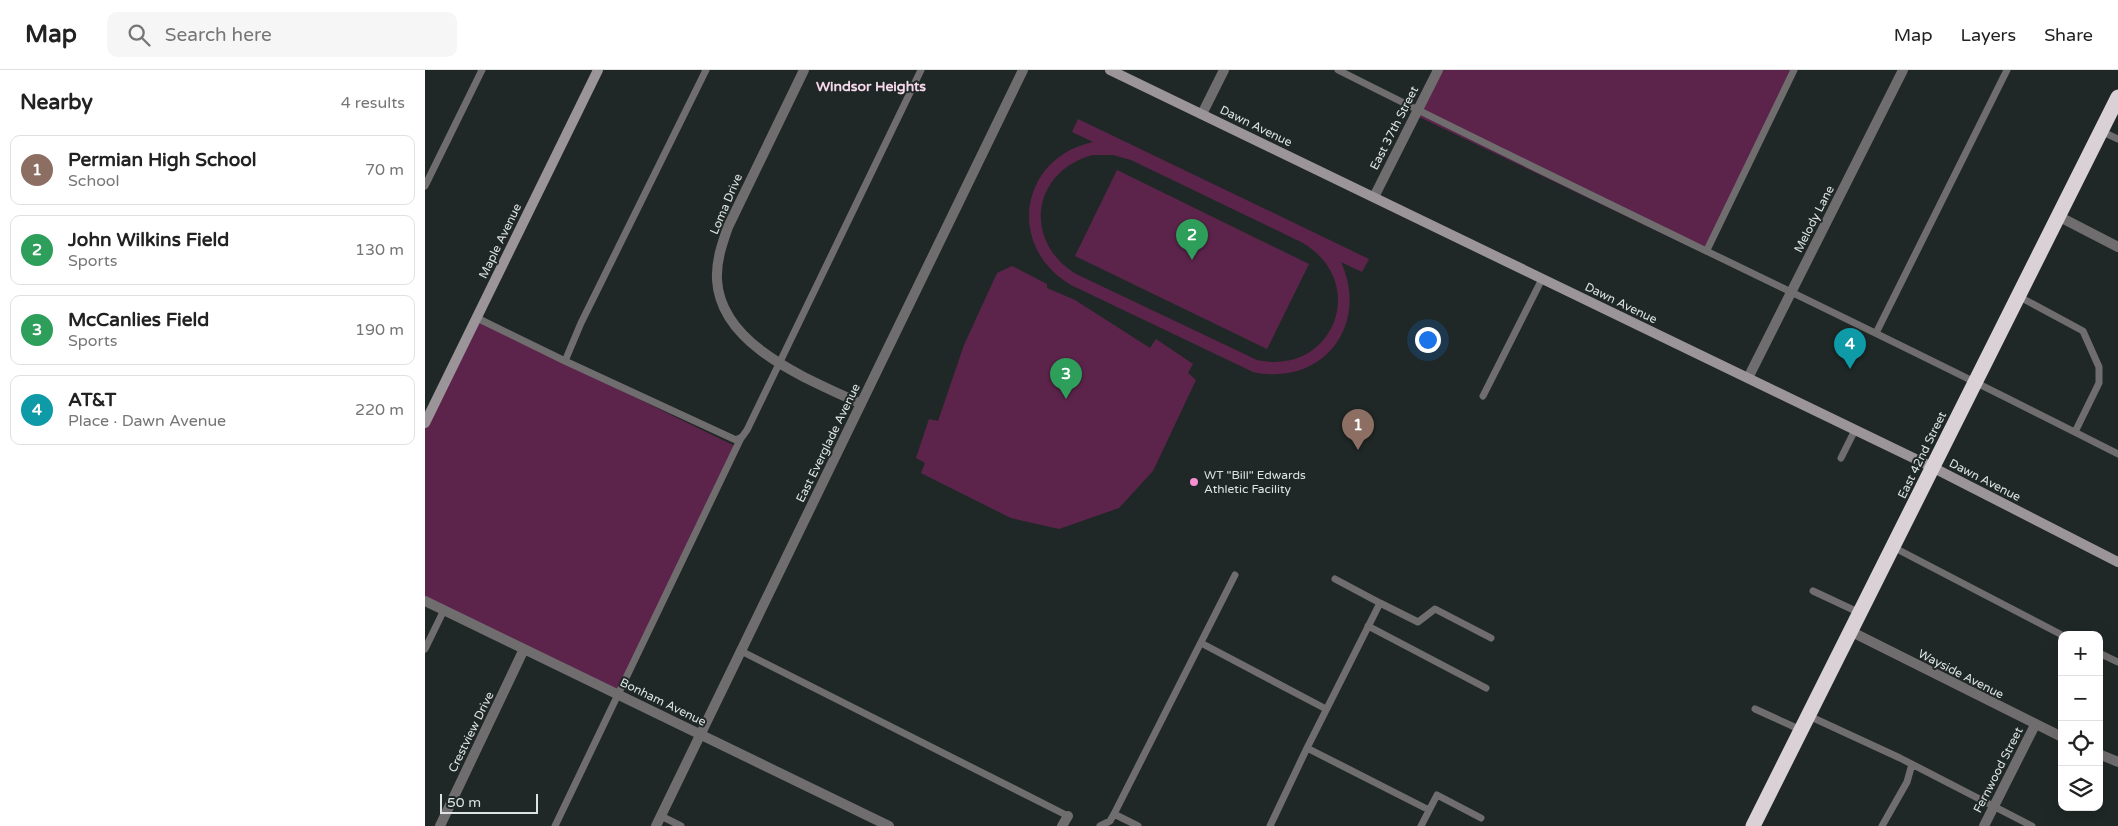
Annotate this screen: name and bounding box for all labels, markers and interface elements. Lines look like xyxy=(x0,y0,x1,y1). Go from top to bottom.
search box xyxy=(107,12,457,57)
text: Map xyxy=(25,20,77,49)
icon: search xyxy=(125,21,153,49)
text: Search here xyxy=(165,24,272,46)
text: Map xyxy=(1894,24,1933,46)
text: Layers xyxy=(1961,24,2016,46)
text: Share xyxy=(2044,24,2093,46)
district label: Windsor Heights xyxy=(816,78,926,95)
street label: East 37th Street xyxy=(1367,83,1421,172)
text: Nearby xyxy=(20,90,93,115)
text: 4 results xyxy=(341,93,405,113)
street label: Dawn Avenue xyxy=(1218,103,1294,150)
text: Permian High School xyxy=(68,149,257,171)
text: 1 xyxy=(32,160,42,180)
text: 70 m xyxy=(365,160,404,180)
text: School xyxy=(68,171,120,191)
street label: Loma Drive xyxy=(707,171,745,236)
street label: Melody Lane xyxy=(1791,183,1837,255)
street label: Maple Avenue xyxy=(476,201,524,281)
pin: 2 xyxy=(1176,219,1208,260)
text: John Wilkins Field xyxy=(68,229,229,251)
text: 2 xyxy=(32,240,42,260)
text: 130 m xyxy=(355,240,404,260)
text: Sports xyxy=(68,251,117,271)
street label: Dawn Avenue xyxy=(1583,280,1659,327)
text: McCanlies Field xyxy=(68,309,209,331)
text: 3 xyxy=(32,320,42,340)
text: 190 m xyxy=(355,320,404,340)
your location xyxy=(1415,327,1441,353)
pin: 4 xyxy=(1834,328,1866,369)
text: Sports xyxy=(68,331,117,351)
pin: 3 xyxy=(1050,358,1082,399)
street label: East Everglade Avenue xyxy=(793,381,863,505)
text: AT&T xyxy=(68,389,116,411)
text: 4 xyxy=(32,400,42,420)
text: 220 m xyxy=(355,400,404,420)
pin: 1 xyxy=(1342,409,1374,450)
street label: East 42nd Street xyxy=(1895,409,1949,501)
text: Place · Dawn Avenue xyxy=(68,411,226,431)
street label: Dawn Avenue xyxy=(1947,456,2023,504)
place label: WT "Bill" Edwards Athletic Facility xyxy=(1204,468,1306,496)
marker: WT "Bill" Edwards Athletic Facility xyxy=(1188,476,1200,488)
map controls xyxy=(2058,631,2103,811)
button: + xyxy=(2058,631,2103,676)
street label: Wayside Avenue xyxy=(1916,646,2006,702)
street label: Bonham Avenue xyxy=(618,675,708,729)
button: − xyxy=(2058,676,2103,721)
street label: Crestview Drive xyxy=(445,689,497,775)
button: locate xyxy=(2058,721,2103,766)
street label: Fernwood Street xyxy=(1970,724,2026,815)
button: layers xyxy=(2058,766,2103,811)
scale bar xyxy=(440,791,537,814)
text: 50 m xyxy=(447,794,481,811)

